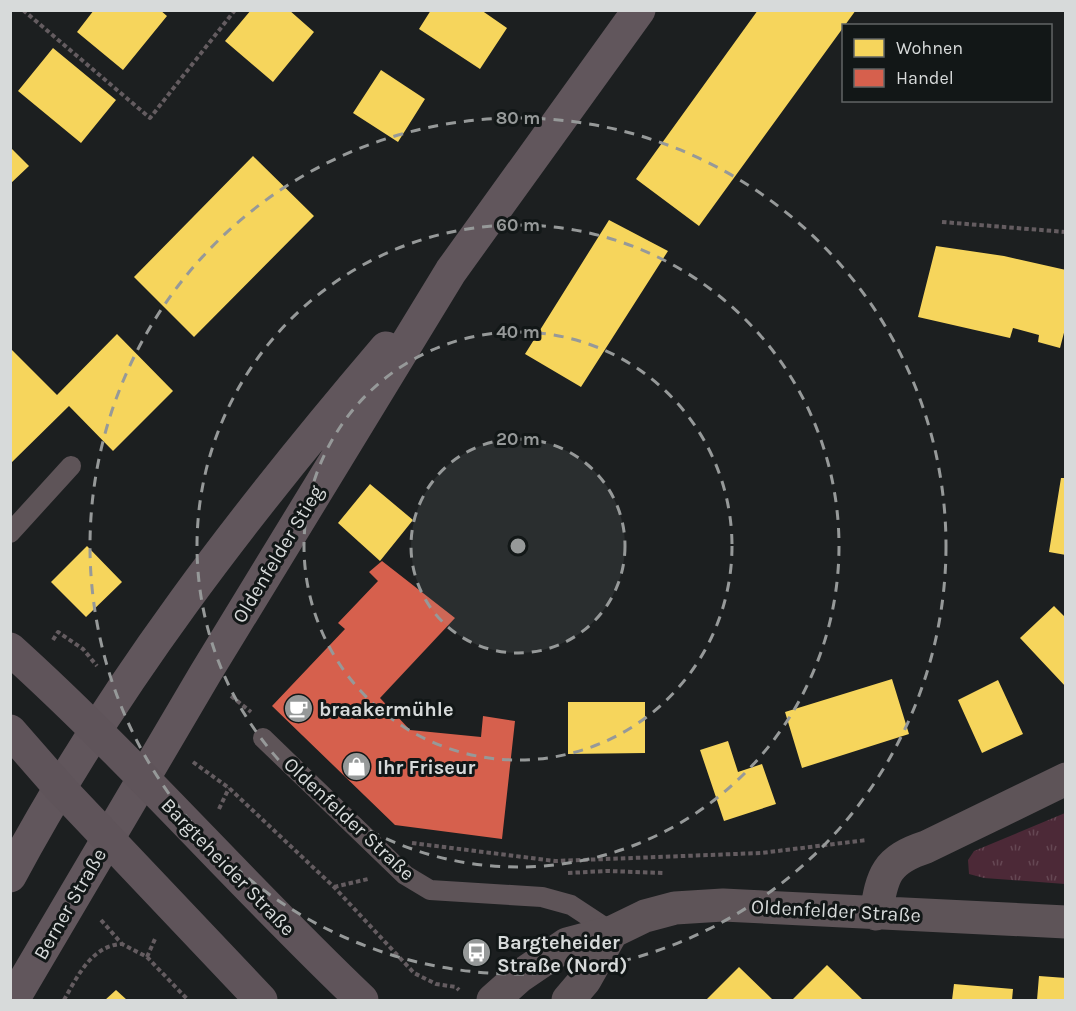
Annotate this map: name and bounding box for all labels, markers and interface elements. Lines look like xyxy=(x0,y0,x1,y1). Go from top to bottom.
legend xyxy=(842,24,1052,102)
text: Wohnen xyxy=(896,37,963,59)
text: Handel xyxy=(896,67,954,89)
text: 80 m xyxy=(496,107,540,129)
text: 60 m xyxy=(496,214,540,236)
text: 40 m xyxy=(496,321,540,343)
text: 20 m xyxy=(496,428,540,450)
street label: Oldenfelder Stieg xyxy=(228,481,328,627)
centre of rings xyxy=(508,536,528,556)
cafe icon: braakermühle xyxy=(282,693,314,725)
place label: braakermühle xyxy=(319,698,453,721)
shop icon: Ihr Friseur xyxy=(340,751,372,783)
street label: Oldenfelder Straße xyxy=(279,753,419,885)
place label: Ihr Friseur xyxy=(377,756,475,779)
street label: Bargteheider Straße xyxy=(156,793,300,941)
street label: Berner Straße xyxy=(29,844,111,964)
street label: Oldenfelder Straße xyxy=(751,895,921,927)
place label: Bargteheider Straße (Nord) xyxy=(497,931,628,977)
bus stop icon: Bargteheider Straße (Nord) xyxy=(460,937,492,969)

